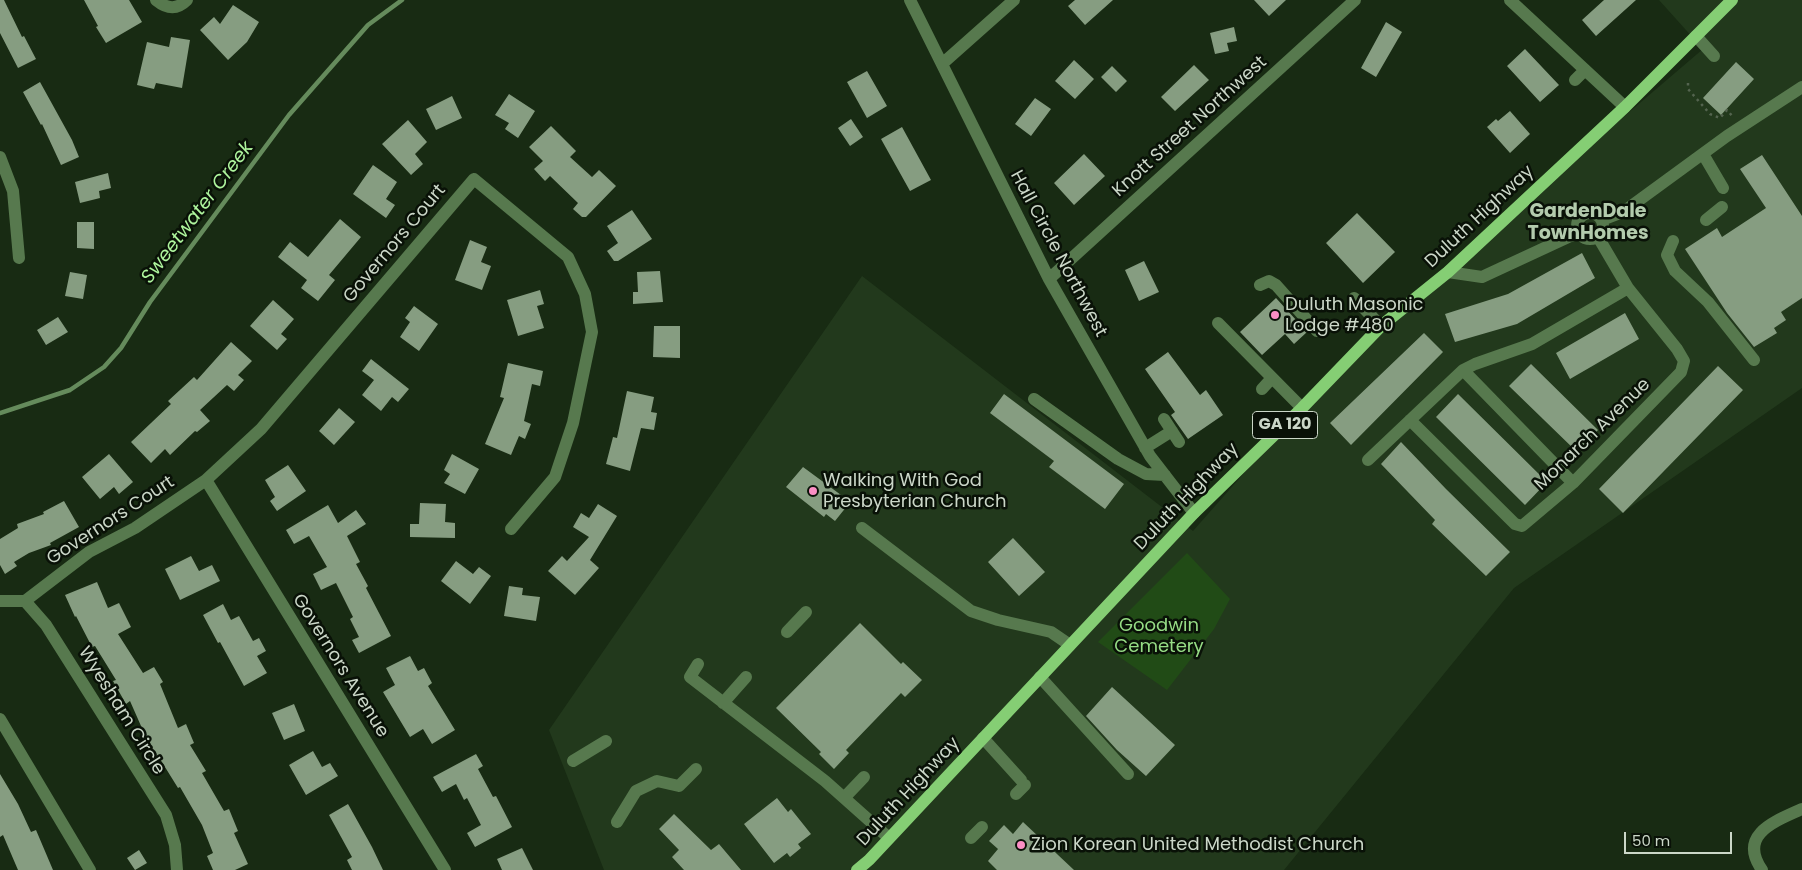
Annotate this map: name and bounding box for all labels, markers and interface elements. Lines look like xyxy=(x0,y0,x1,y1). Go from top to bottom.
street label: Knott Street Northwest xyxy=(1108,52,1272,202)
water label: Sweetwater Creek xyxy=(137,137,259,289)
street label: Duluth Highway xyxy=(1421,161,1539,273)
street label: Hall Circle Northwest xyxy=(1005,167,1111,341)
street label: Governors Court xyxy=(339,181,451,307)
district label: GardenDale TownHomes xyxy=(1527,201,1649,245)
place label: Duluth Masonic Lodge #480 xyxy=(1285,294,1424,336)
marker: Duluth Masonic Lodge #480 xyxy=(1269,309,1281,321)
street label: Monarch Avenue xyxy=(1531,374,1655,496)
road number: GA 120 xyxy=(1252,412,1318,438)
street label: Duluth Highway xyxy=(1130,439,1244,555)
place label: Walking With God Presbyterian Church xyxy=(823,470,1006,512)
street label: Governors Court xyxy=(43,472,179,570)
marker: Walking With God Presbyterian Church xyxy=(807,485,819,497)
street label: Governors Avenue xyxy=(287,590,393,742)
park label: Goodwin Cemetery xyxy=(1114,615,1204,658)
street label: Wyesham Circle xyxy=(73,643,169,779)
street label: Duluth Highway xyxy=(853,733,965,851)
scale bar xyxy=(1627,822,1734,854)
text: 50 m xyxy=(1632,830,1670,851)
place label: Zion Korean United Methodist Church xyxy=(1031,834,1364,856)
marker: Zion Korean United Methodist Church xyxy=(1015,839,1027,851)

